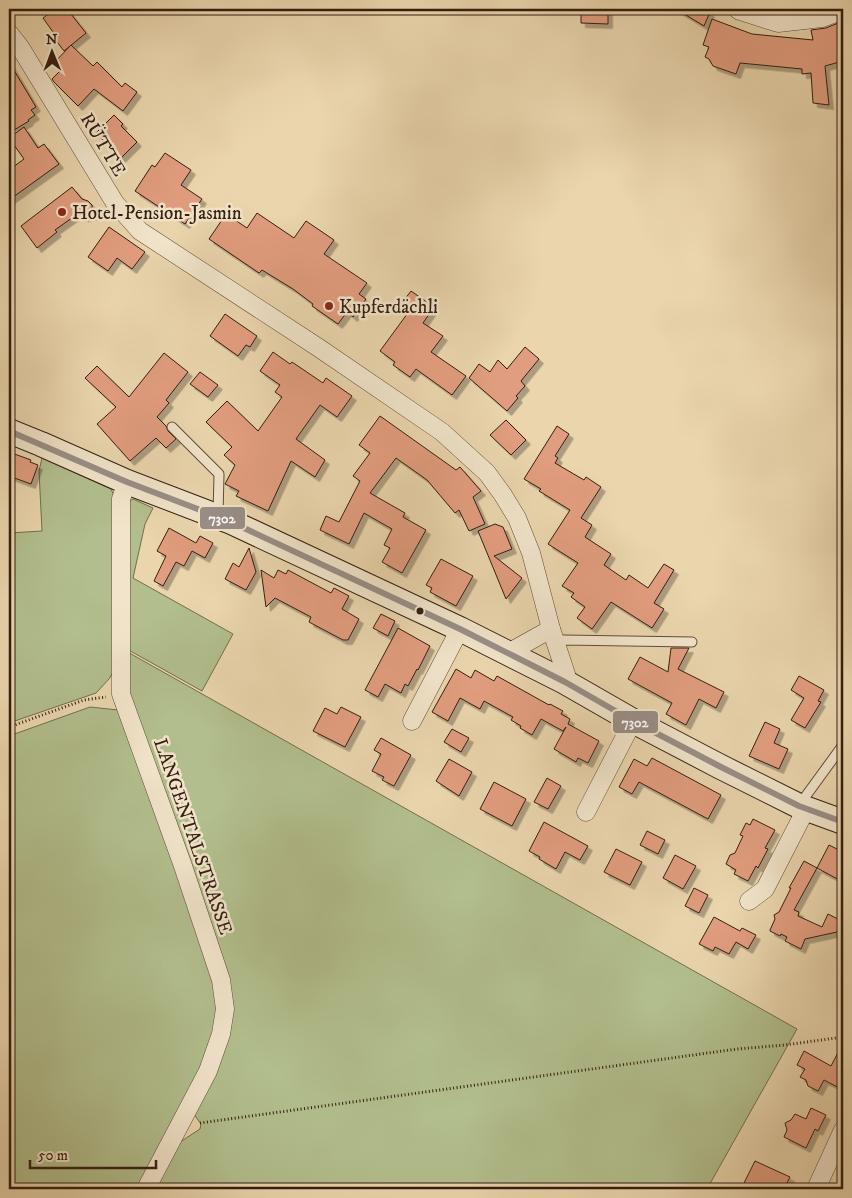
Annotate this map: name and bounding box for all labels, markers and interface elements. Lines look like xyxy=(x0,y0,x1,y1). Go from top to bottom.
north arrow xyxy=(28,28,78,78)
text: N xyxy=(46,31,58,49)
street label: RÜTTE xyxy=(75,109,131,181)
place label: Hotel-Pension-Jasmin xyxy=(72,202,242,225)
marker: Hotel-Pension-Jasmin xyxy=(56,206,68,218)
place label: Kupferdächli xyxy=(339,296,438,319)
marker: Kupferdächli xyxy=(323,300,335,312)
line badge: 7302 xyxy=(199,506,246,530)
text: 7302 xyxy=(208,510,237,528)
unlabelled marker xyxy=(415,606,425,616)
line badge: 7302 xyxy=(612,710,659,734)
text: 7302 xyxy=(621,714,650,732)
street label: LANGENTALSTRASSE xyxy=(148,735,237,938)
scale bar xyxy=(30,1138,156,1170)
text: 50 m xyxy=(38,1146,68,1165)

